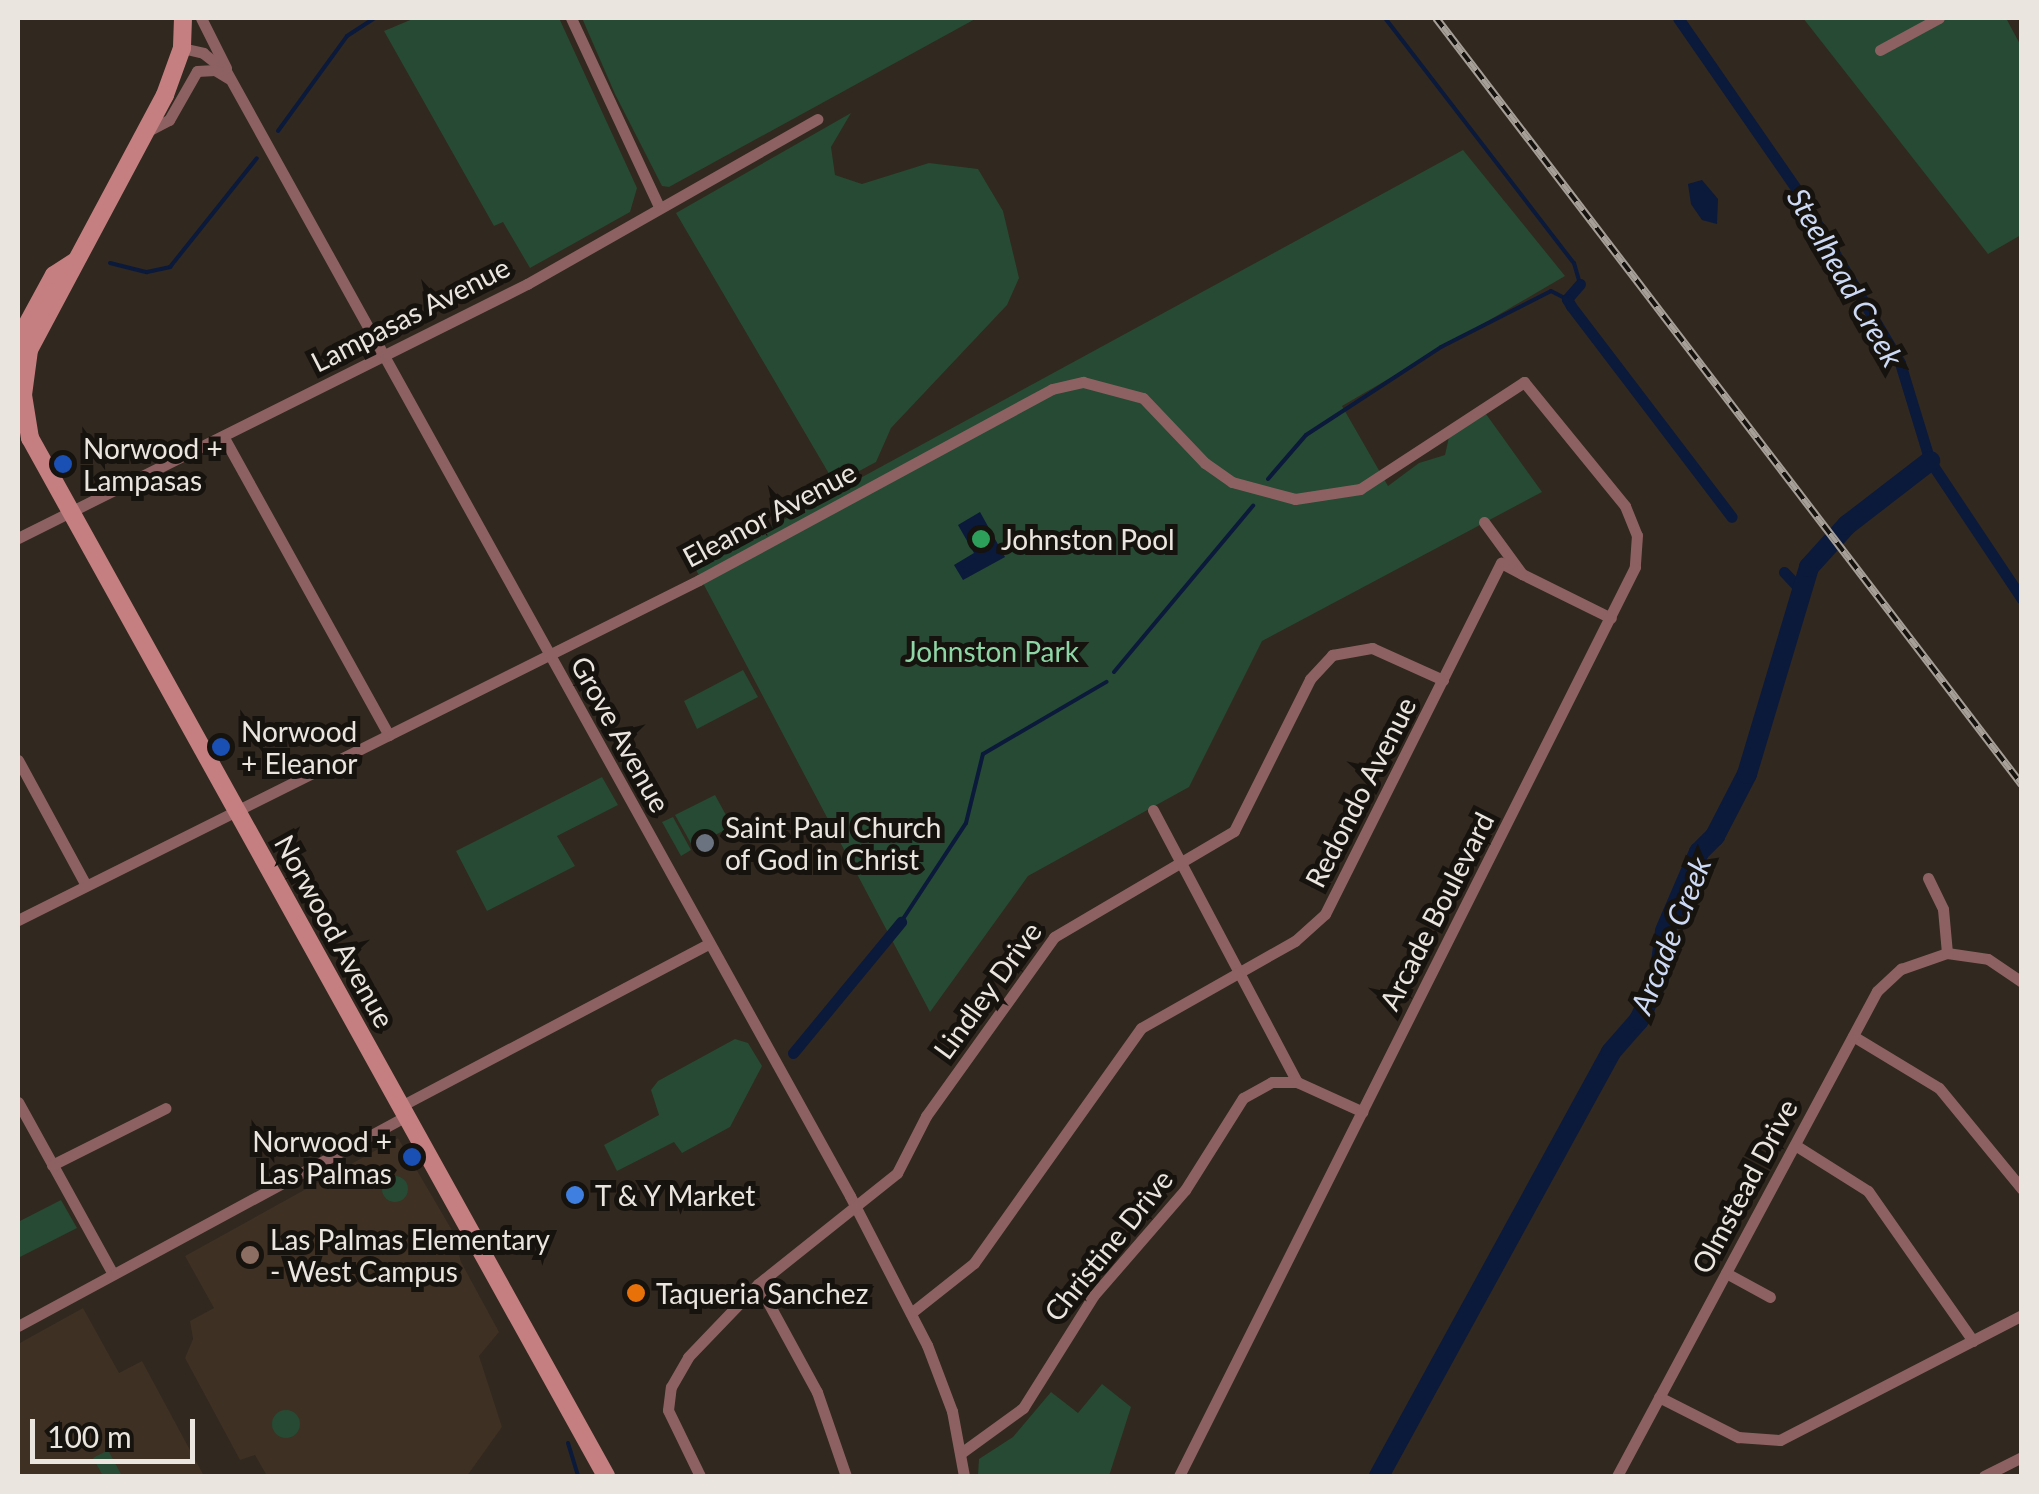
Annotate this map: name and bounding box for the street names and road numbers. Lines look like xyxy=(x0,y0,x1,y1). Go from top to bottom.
street label: Lampasas Avenue xyxy=(305,249,515,379)
street label: Eleanor Avenue xyxy=(676,454,862,574)
street label: Grove Avenue xyxy=(564,650,678,818)
street label: Redondo Avenue xyxy=(1297,691,1423,893)
street label: Arcade Boulevard xyxy=(1372,807,1500,1015)
street label: Norwood Avenue xyxy=(268,828,402,1034)
street label: Lindley Drive xyxy=(926,915,1048,1065)
street label: Olmstead Drive xyxy=(1684,1093,1804,1279)
street label: Christine Drive xyxy=(1037,1163,1179,1327)

